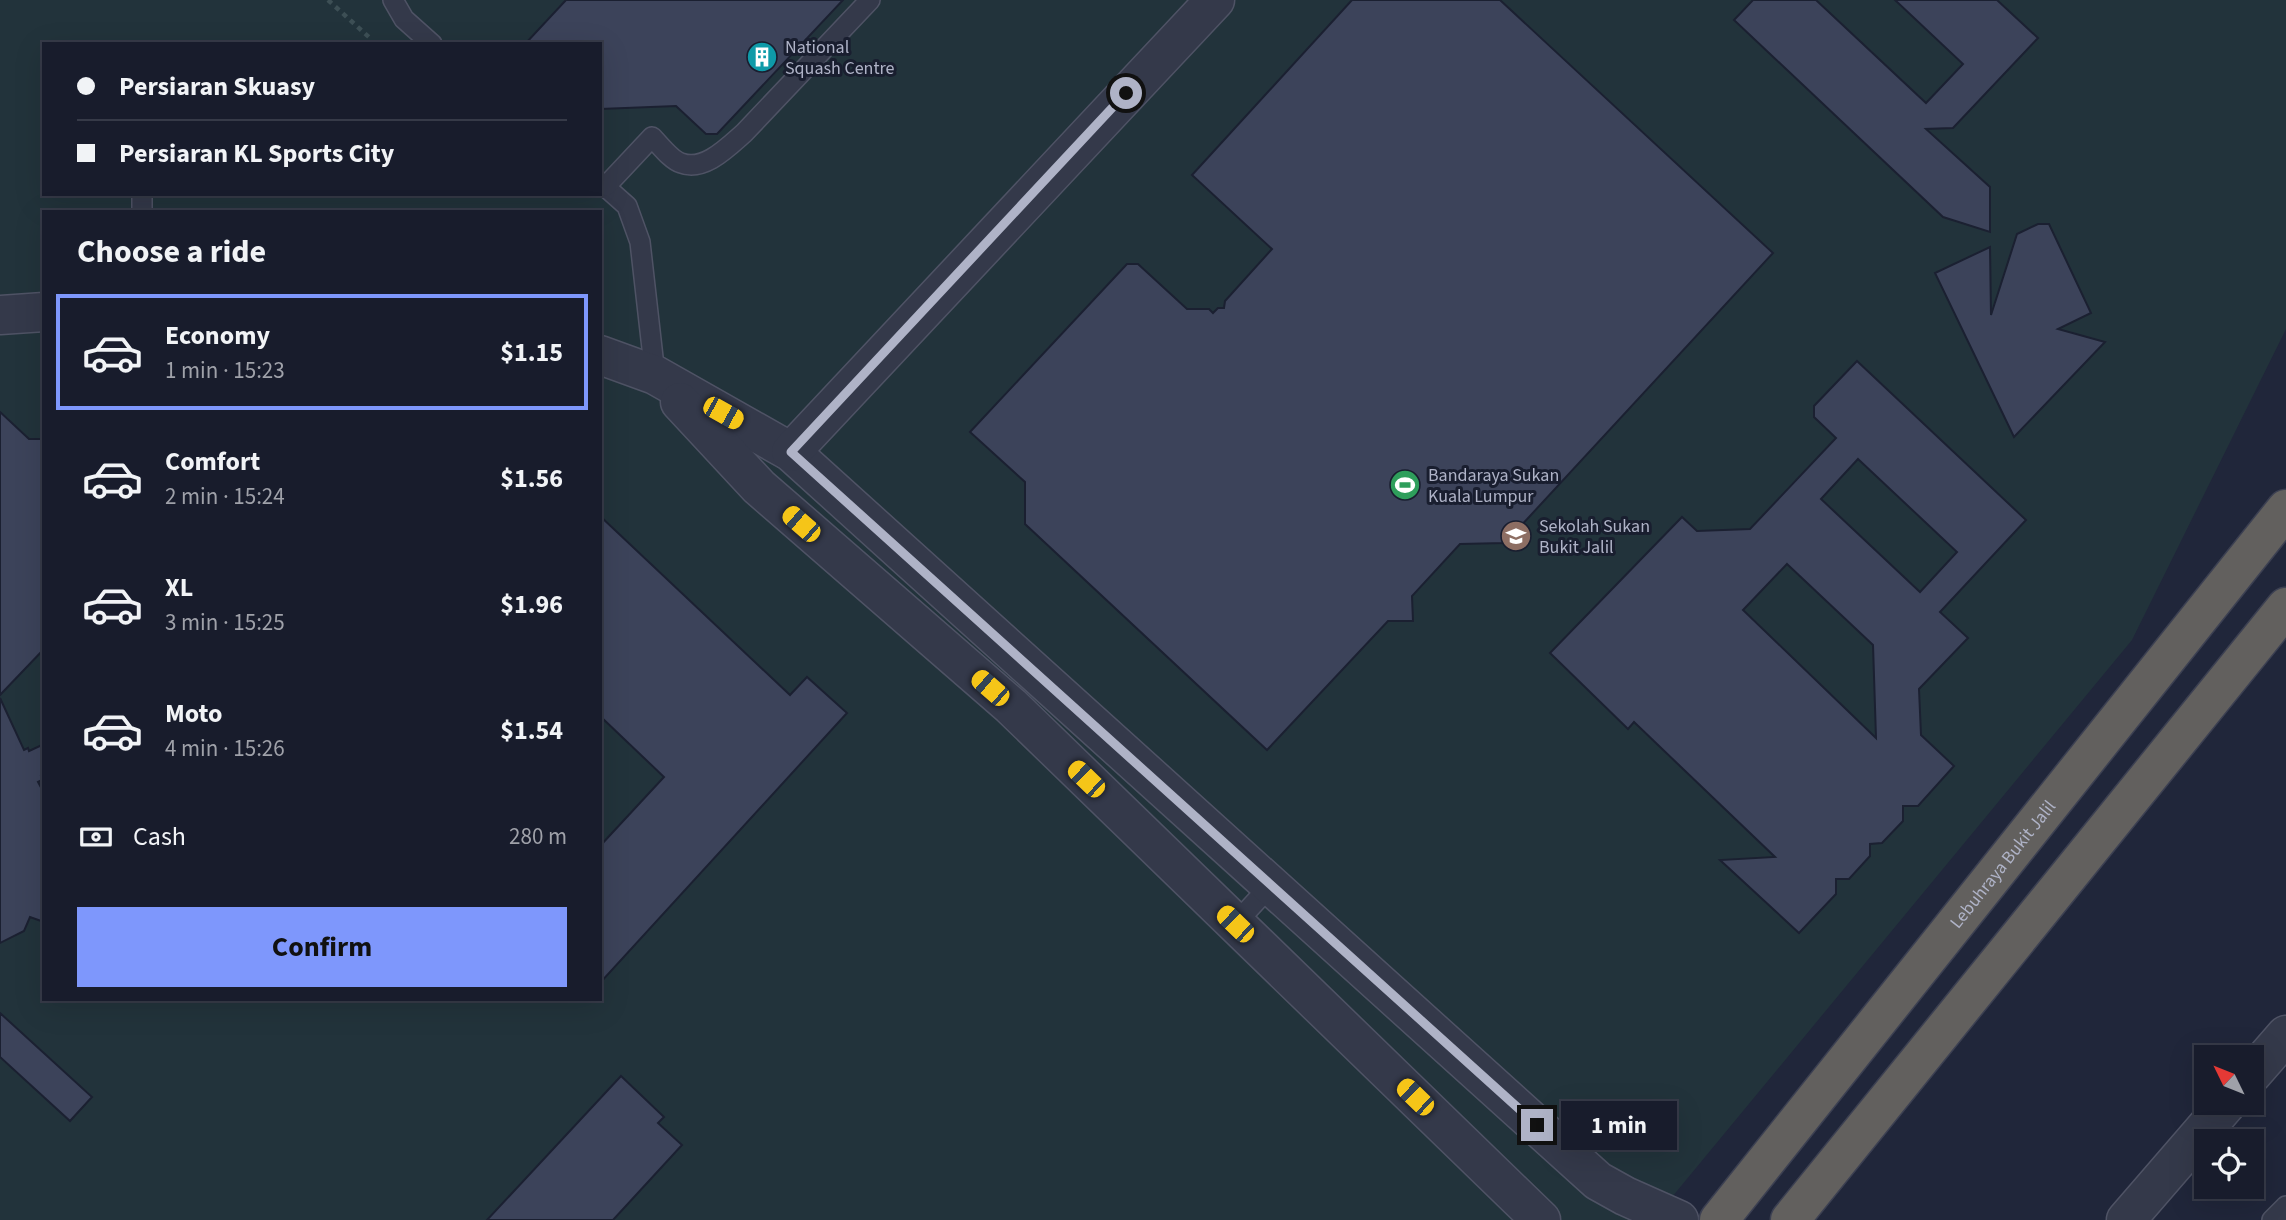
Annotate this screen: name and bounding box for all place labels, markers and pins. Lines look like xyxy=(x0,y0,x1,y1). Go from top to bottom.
place label: National Squash Centre xyxy=(785,35,895,81)
building icon: National Squash Centre xyxy=(745,40,779,74)
place label: Bandaraya Sukan Kuala Lumpur xyxy=(1428,463,1559,509)
sports icon: Bandaraya Sukan Kuala Lumpur xyxy=(1388,468,1422,502)
place label: Sekolah Sukan Bukit Jalil xyxy=(1539,514,1650,560)
school or university icon: Sekolah Sukan Bukit Jalil xyxy=(1499,519,1533,553)

